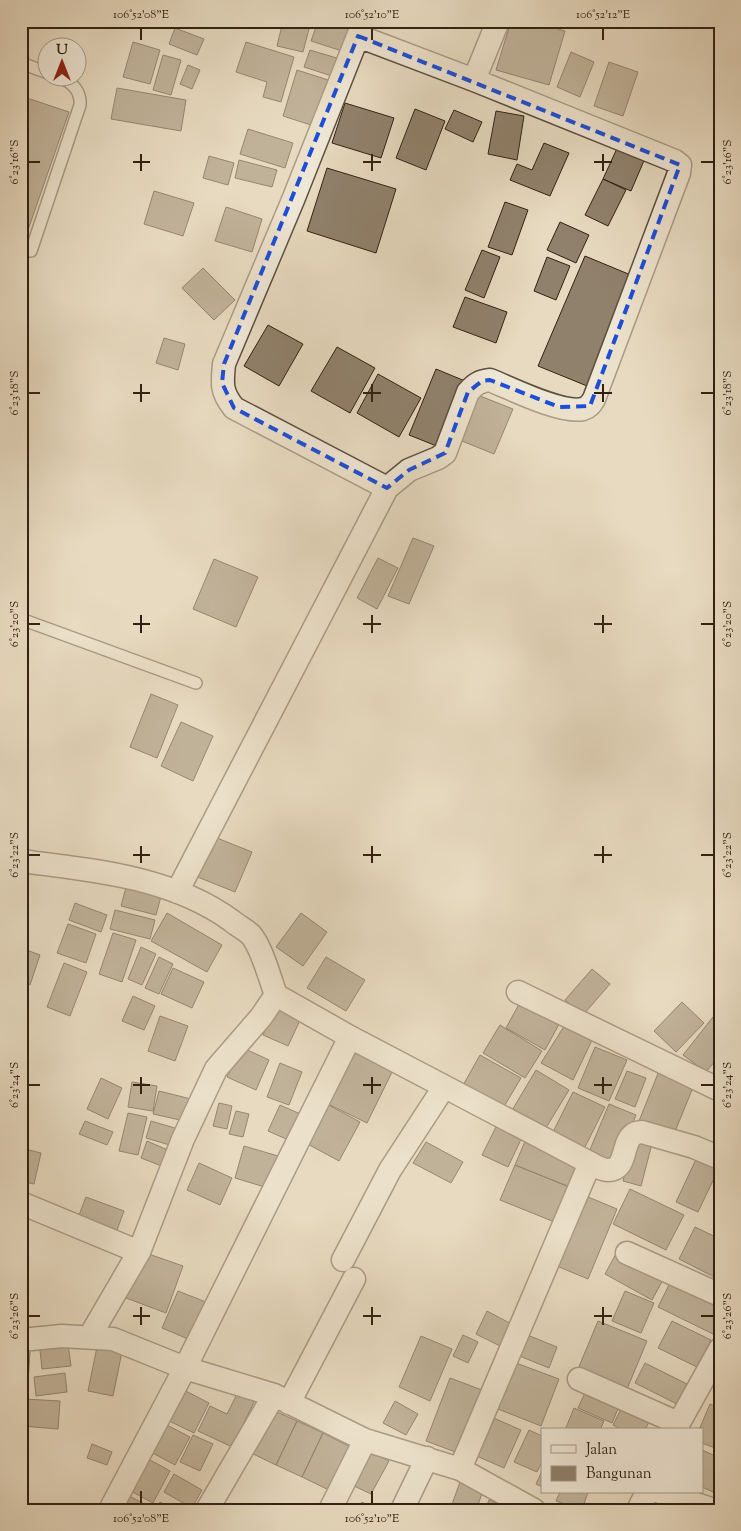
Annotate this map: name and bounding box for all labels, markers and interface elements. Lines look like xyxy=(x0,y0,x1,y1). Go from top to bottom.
text: 106°52'08"E xyxy=(113,6,170,24)
text: 106°52'10"E xyxy=(345,6,400,24)
text: 106°52'12"E xyxy=(576,6,631,24)
north arrow xyxy=(38,38,88,88)
text: U xyxy=(56,41,68,61)
text: 6°23'16"S xyxy=(6,140,24,184)
text: 6°23'16"S xyxy=(719,140,737,184)
text: 6°23'18"S xyxy=(6,371,24,415)
text: 6°23'18"S xyxy=(719,371,737,415)
text: 6°23'20"S xyxy=(6,601,24,647)
text: 6°23'20"S xyxy=(719,601,737,647)
text: 6°23'22"S xyxy=(6,832,24,878)
text: 6°23'22"S xyxy=(719,832,737,878)
text: 6°23'24"S xyxy=(6,1062,24,1108)
text: 6°23'24"S xyxy=(719,1062,737,1108)
text: 6°23'26"S xyxy=(6,1293,24,1339)
text: 6°23'26"S xyxy=(719,1293,737,1339)
legend xyxy=(541,1428,704,1494)
text: Jalan xyxy=(585,1440,617,1461)
text: Bangunan xyxy=(586,1464,652,1485)
text: 106°52'08"E xyxy=(113,1510,170,1528)
text: 106°52'10"E xyxy=(345,1510,400,1528)

